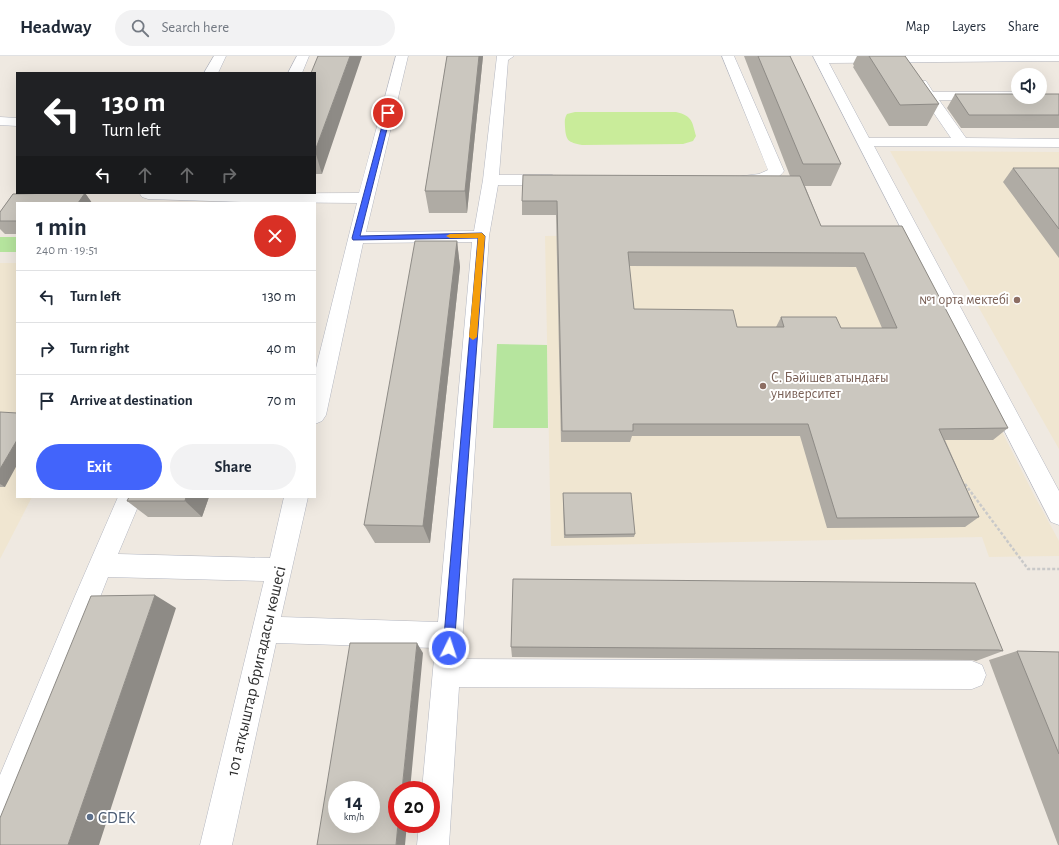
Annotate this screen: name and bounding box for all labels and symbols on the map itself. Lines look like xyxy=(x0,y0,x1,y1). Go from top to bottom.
pin xyxy=(371,96,405,130)
place label: №1 орта мектебі xyxy=(919,293,1009,307)
marker: №1 орта мектебі xyxy=(1012,295,1022,305)
place label: С. Бәйішев атындағы университет xyxy=(770,371,889,401)
marker: С. Бәйішев атындағы университет xyxy=(758,381,768,391)
street label: 101 атқыштар бригадасы көшесі xyxy=(224,564,288,778)
position arrow xyxy=(428,627,470,669)
speed limit sign: 20 xyxy=(388,781,440,833)
place label: CDEK xyxy=(98,809,136,826)
marker: CDEK xyxy=(85,812,95,822)

